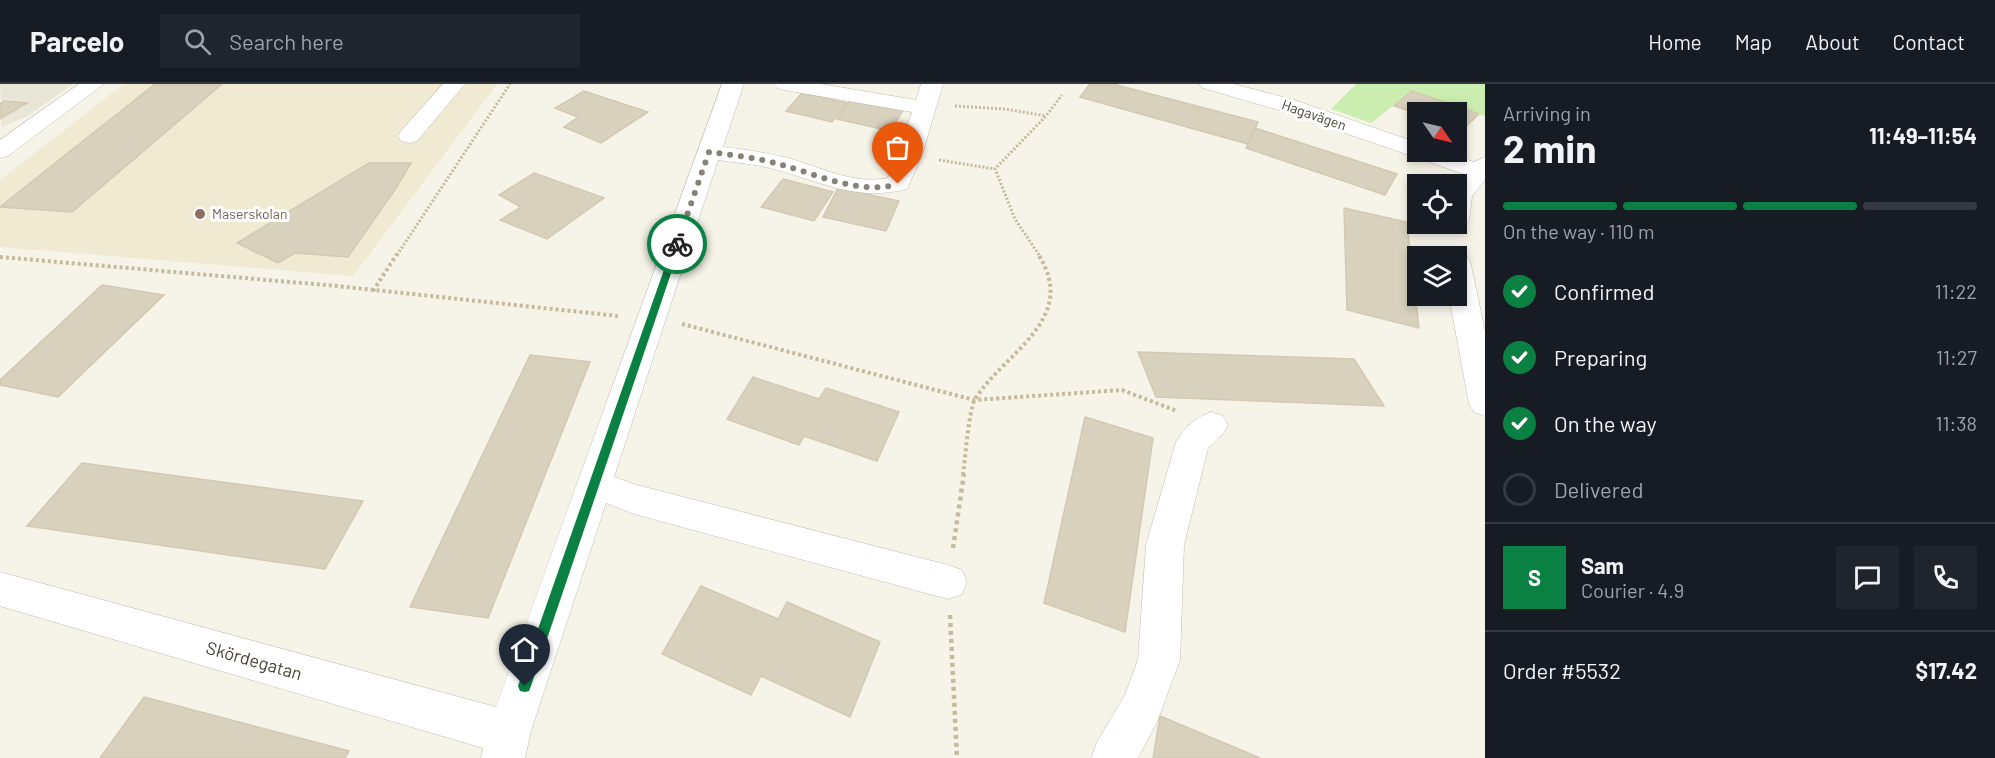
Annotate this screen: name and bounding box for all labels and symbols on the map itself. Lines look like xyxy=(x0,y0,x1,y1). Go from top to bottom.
street label: Hagavägen xyxy=(1280,96,1349,133)
north arrow xyxy=(1407,102,1467,162)
pin xyxy=(872,122,923,184)
place label: Maserskolan xyxy=(212,205,287,222)
marker: Maserskolan xyxy=(193,207,207,221)
courier xyxy=(647,214,707,274)
pin xyxy=(499,624,550,686)
street label: Skördegatan xyxy=(204,636,305,684)

